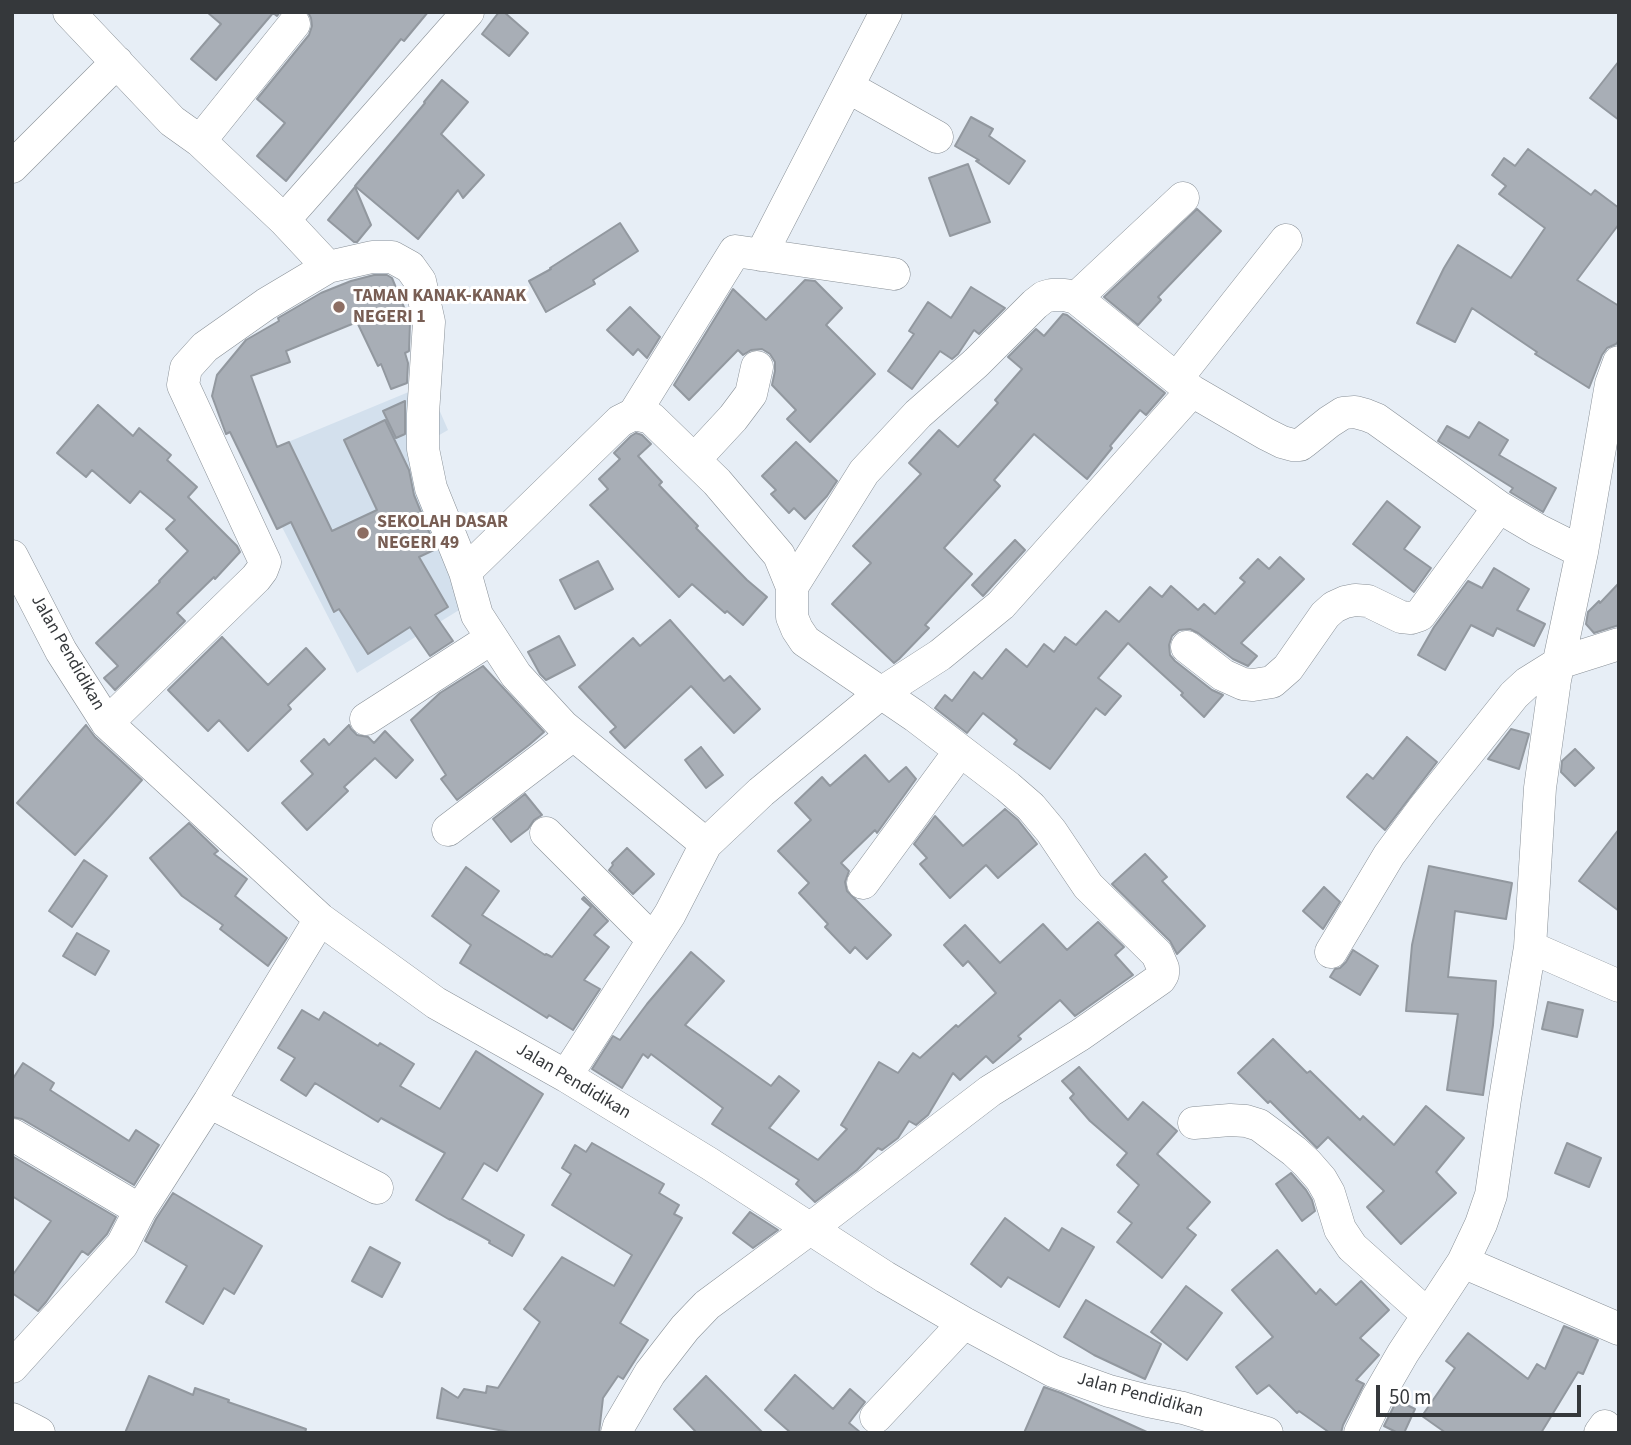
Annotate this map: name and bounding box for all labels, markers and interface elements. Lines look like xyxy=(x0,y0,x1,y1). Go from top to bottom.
place label: TAMAN KANAK-KANAK NEGERI 1 xyxy=(353,286,526,328)
marker: TAMAN KANAK-KANAK NEGERI 1 xyxy=(331,299,347,315)
place label: SEKOLAH DASAR NEGERI 49 xyxy=(377,512,508,554)
marker: SEKOLAH DASAR NEGERI 49 xyxy=(355,525,371,541)
street label: Jalan Pendidikan xyxy=(25,591,109,715)
street label: Jalan Pendidikan xyxy=(512,1039,634,1125)
street label: Jalan Pendidikan xyxy=(1075,1369,1205,1423)
scale bar xyxy=(1379,1372,1584,1416)
text: 50 m xyxy=(1389,1382,1431,1412)

